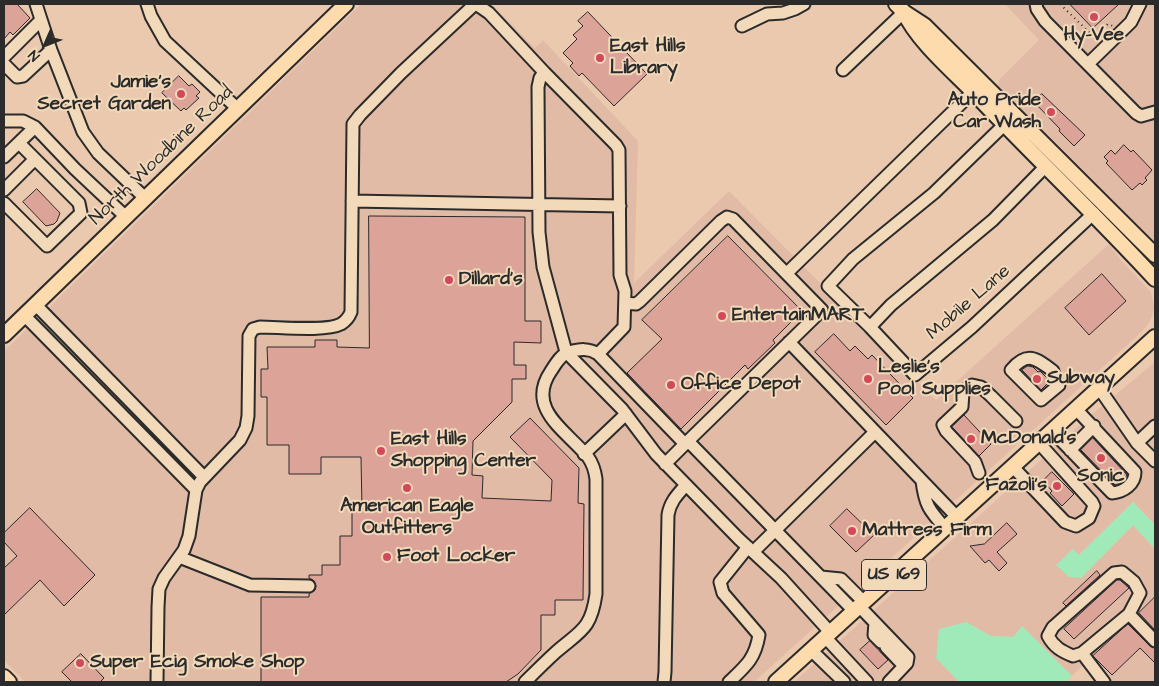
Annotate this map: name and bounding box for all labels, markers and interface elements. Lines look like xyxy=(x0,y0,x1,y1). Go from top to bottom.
marker: Hy-Vee xyxy=(1088,11,1100,23)
north arrow xyxy=(20,20,70,70)
place label: Hy-Vee xyxy=(1064,25,1124,47)
place label: East Hills Library xyxy=(610,36,686,80)
text: N xyxy=(24,45,44,66)
marker: East Hills Library xyxy=(594,52,606,64)
place label: Jamie's Secret Garden xyxy=(38,72,171,116)
street label: North Woodbine Road xyxy=(85,81,239,231)
marker: Jamie's Secret Garden xyxy=(175,88,187,100)
place label: Auto Pride Car Wash xyxy=(948,90,1041,134)
marker: Auto Pride Car Wash xyxy=(1045,106,1057,118)
street label: Mobile Lane xyxy=(922,260,1016,346)
place label: Dillard's xyxy=(459,269,523,291)
marker: Dillard's xyxy=(443,274,455,286)
place label: EntertainMART xyxy=(732,305,864,327)
marker: EntertainMART xyxy=(716,310,728,322)
place label: Leslie's Pool Supplies xyxy=(878,357,991,401)
place label: Subway xyxy=(1047,368,1115,390)
marker: Leslie's Pool Supplies xyxy=(862,373,874,385)
marker: Subway xyxy=(1031,373,1043,385)
place label: Office Depot xyxy=(681,374,801,396)
marker: Office Depot xyxy=(665,379,677,391)
place label: McDonald's xyxy=(981,428,1076,450)
place label: East Hills Shopping Center xyxy=(391,429,536,473)
marker: McDonald's xyxy=(965,433,977,445)
marker: East Hills Shopping Center xyxy=(375,445,387,457)
marker: Sonic xyxy=(1095,452,1107,464)
place label: Sonic xyxy=(1077,466,1125,488)
place label: Fazoli's xyxy=(986,475,1047,497)
marker: Fazoli's xyxy=(1051,480,1063,492)
marker: American Eagle Outfitters xyxy=(401,482,413,494)
place label: American Eagle Outfitters xyxy=(340,496,474,540)
place label: Mattress Firm xyxy=(862,520,991,542)
marker: Mattress Firm xyxy=(846,525,858,537)
place label: Foot Locker xyxy=(397,546,515,568)
marker: Foot Locker xyxy=(381,551,393,563)
road number: US 169 xyxy=(862,560,926,590)
place label: Super Ecig Smoke Shop xyxy=(90,652,304,674)
marker: Super Ecig Smoke Shop xyxy=(74,657,86,669)

